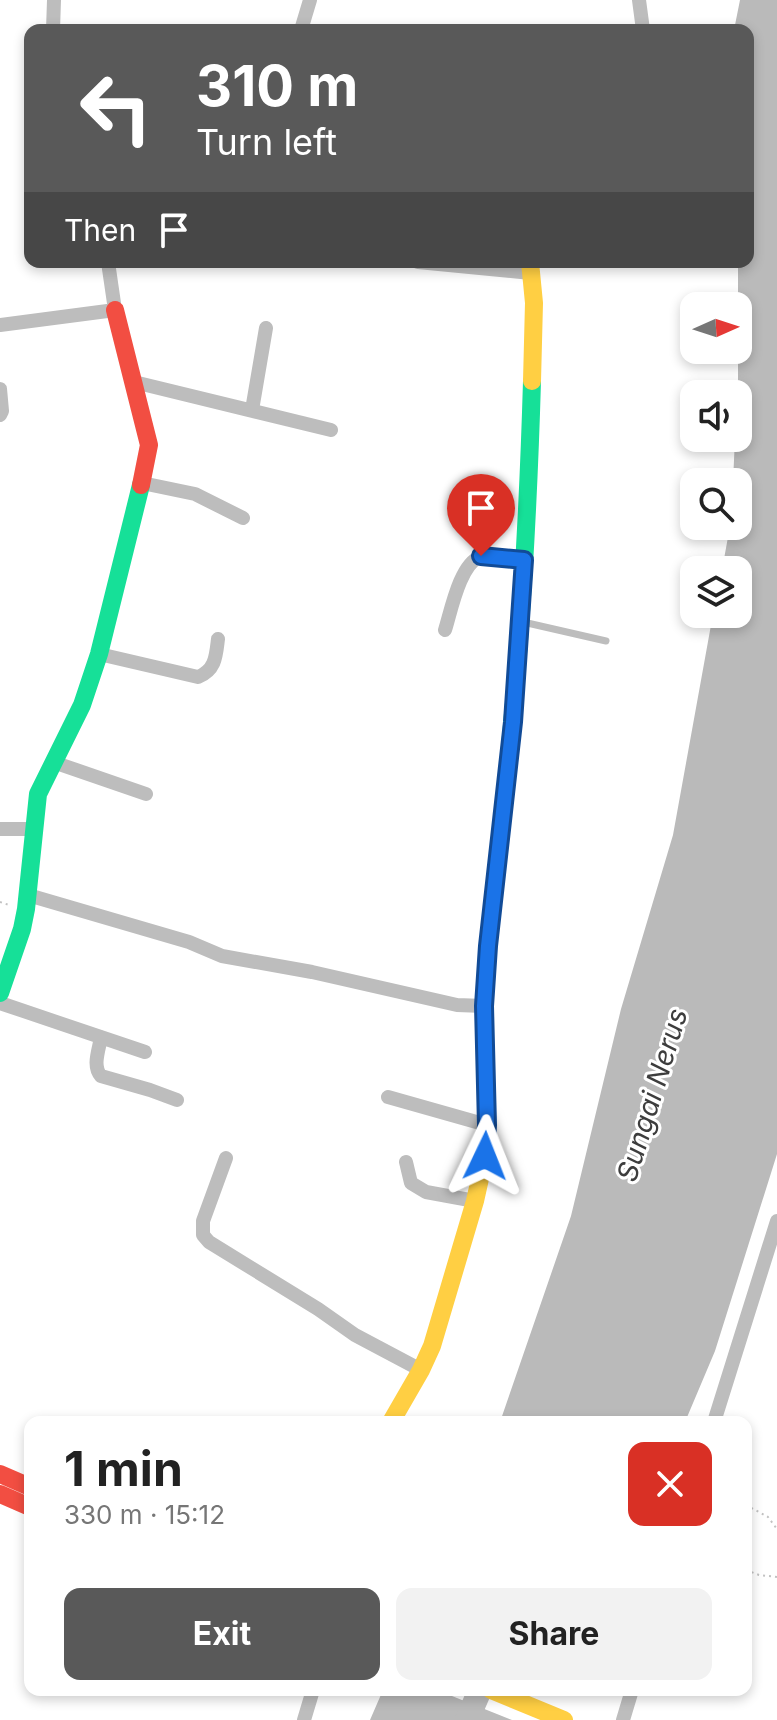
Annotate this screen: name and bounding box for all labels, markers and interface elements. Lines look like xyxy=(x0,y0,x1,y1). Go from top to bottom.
text: 310 m xyxy=(196,52,358,120)
icon: left xyxy=(64,56,168,160)
text: Turn left xyxy=(196,120,337,164)
icon: arrive xyxy=(152,208,196,252)
text: Then xyxy=(64,212,136,248)
north arrow xyxy=(680,292,752,364)
map controls xyxy=(680,292,752,628)
button: sound xyxy=(680,380,752,452)
button: search xyxy=(680,468,752,540)
pin xyxy=(447,474,515,556)
icon: arrive xyxy=(459,486,503,530)
button: layers xyxy=(680,556,752,628)
water label: Sungai Nerus xyxy=(610,1004,694,1186)
position arrow xyxy=(443,1114,527,1198)
text: 1 min xyxy=(64,1439,183,1498)
button: close xyxy=(628,1442,712,1526)
text: 330 m · 15:12 xyxy=(64,1499,225,1530)
button: Exit xyxy=(64,1588,380,1680)
button: Share xyxy=(396,1588,712,1680)

